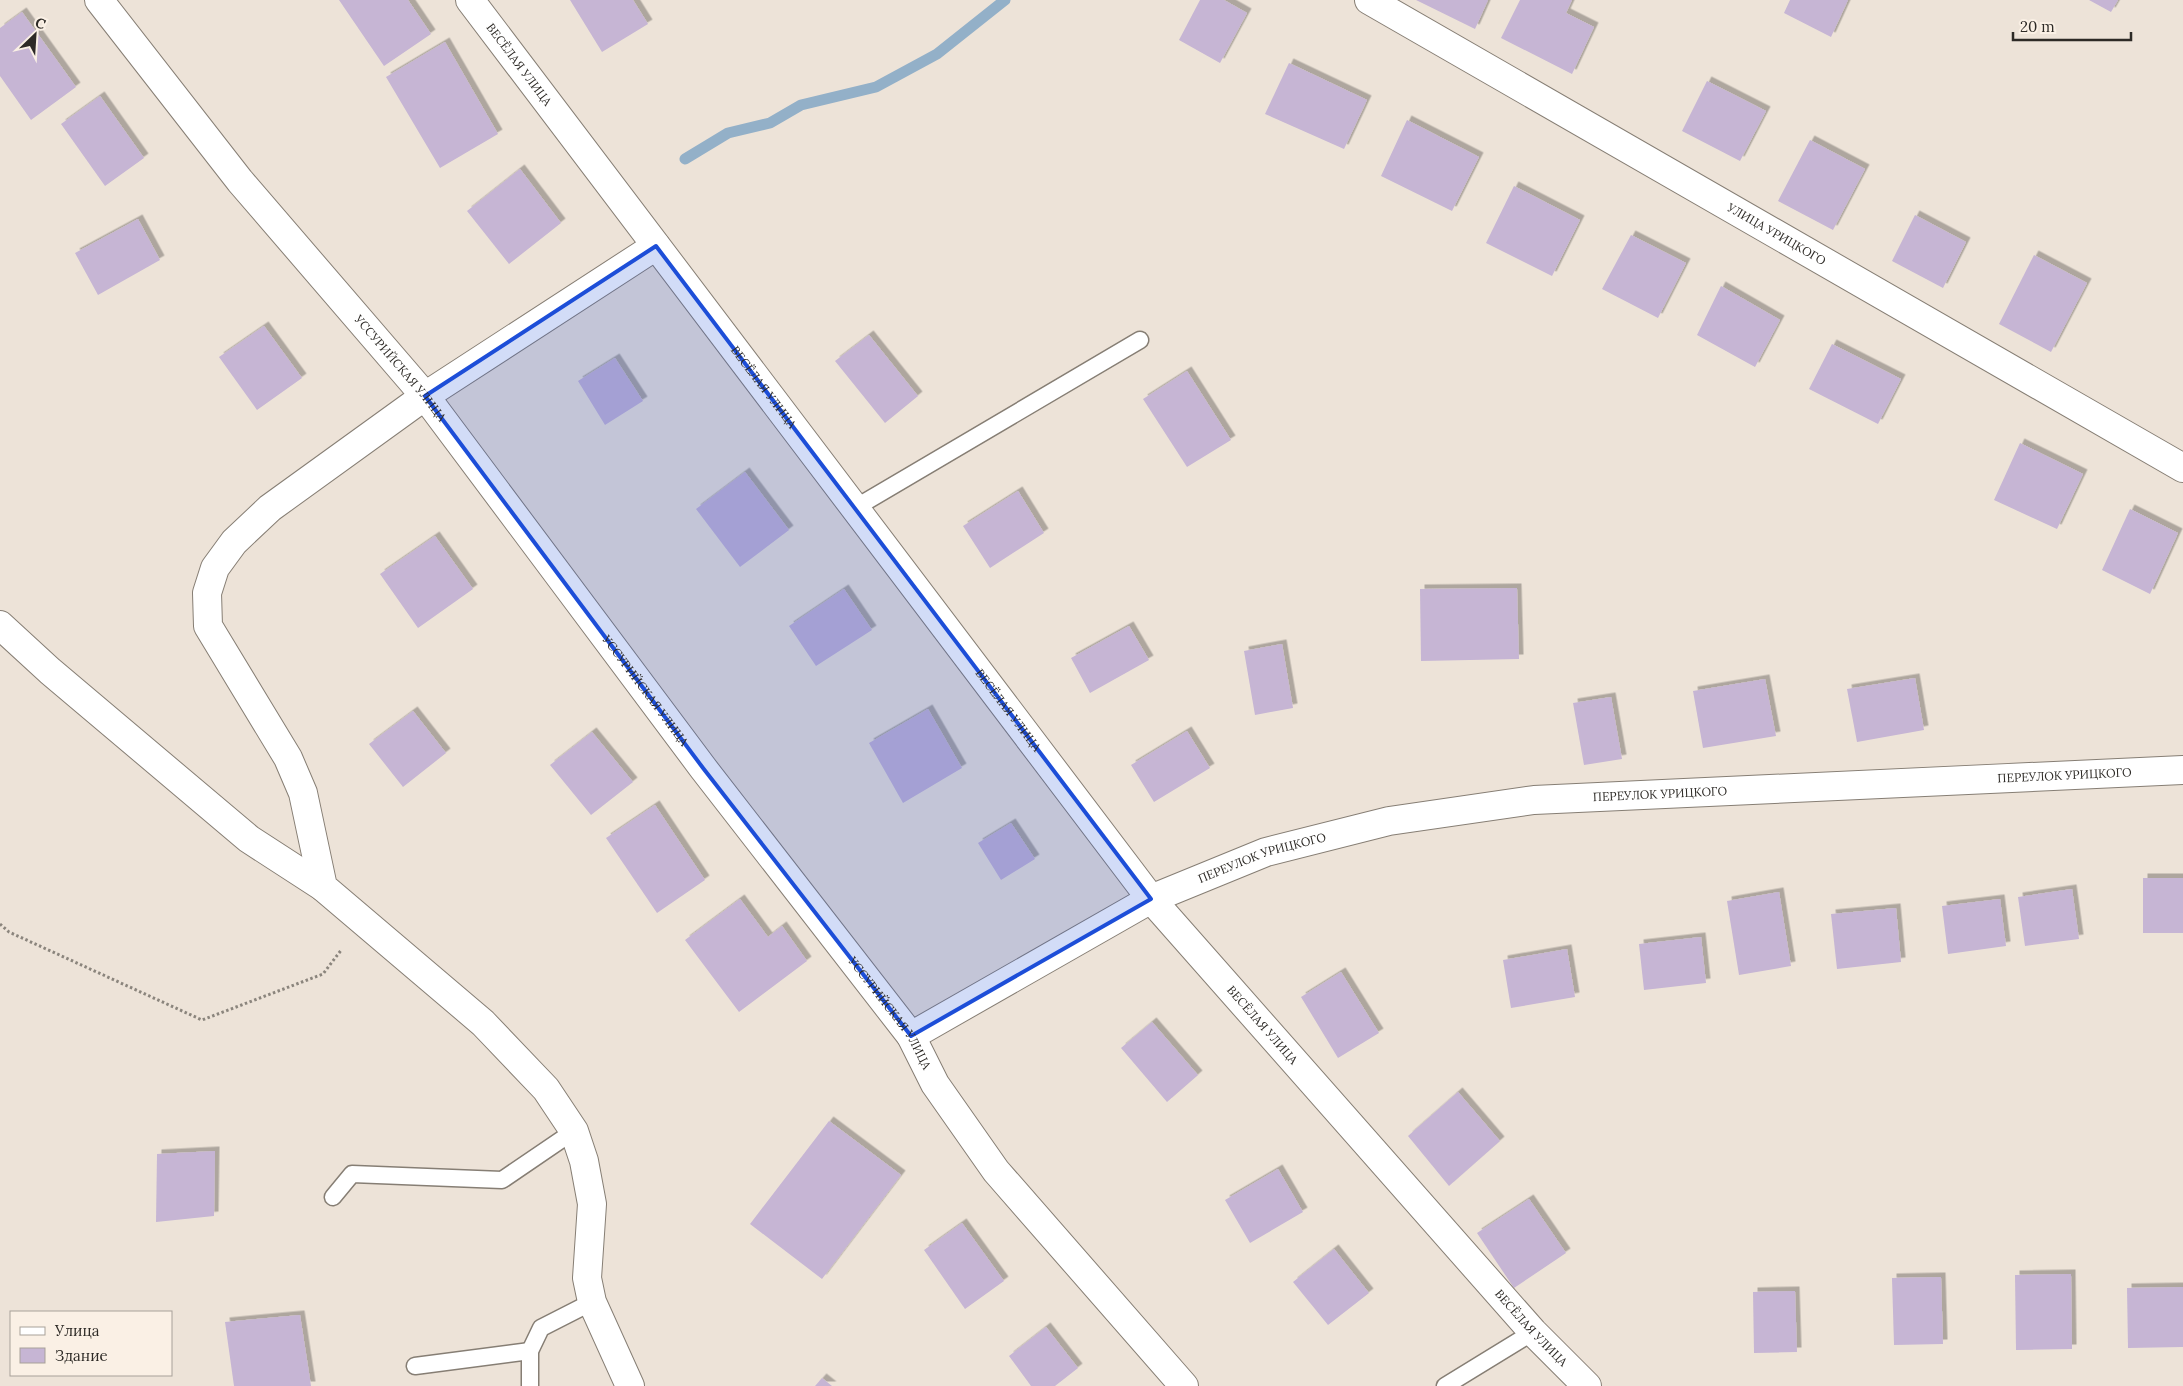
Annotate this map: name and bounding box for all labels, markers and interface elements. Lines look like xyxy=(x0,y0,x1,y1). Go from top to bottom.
north arrow xyxy=(10,10,60,60)
scale bar xyxy=(2013,10,2130,42)
text: С xyxy=(32,13,49,34)
text: 20 m xyxy=(2020,17,2055,36)
street label: ВЕСЁЛАЯ УЛИЦА xyxy=(483,20,556,109)
street label: УЛИЦА УРИЦКОГО xyxy=(1724,199,1829,268)
street label: УССУРИЙСКАЯ УЛИЦА xyxy=(351,311,450,425)
street label: ВЕСЁЛАЯ УЛИЦА xyxy=(728,343,800,432)
street label: УССУРИЙСКАЯ УЛИЦА xyxy=(599,631,692,749)
street label: ВЕСЁЛАЯ УЛИЦА xyxy=(972,666,1045,755)
street label: ПЕРЕУЛОК УРИЦКОГО xyxy=(1997,764,2132,786)
street label: ПЕРЕУЛОК УРИЦКОГО xyxy=(1592,783,1727,804)
street label: ПЕРЕУЛОК УРИЦКОГО xyxy=(1196,829,1327,886)
street label: УССУРИЙСКАЯ УЛИЦА xyxy=(845,953,935,1072)
street label: ВЕСЁЛАЯ УЛИЦА xyxy=(1224,982,1302,1067)
street label: ВЕСЁЛАЯ УЛИЦА xyxy=(1492,1286,1571,1370)
legend xyxy=(10,1311,172,1376)
text: Улица xyxy=(54,1321,100,1340)
text: Здание xyxy=(55,1346,108,1365)

